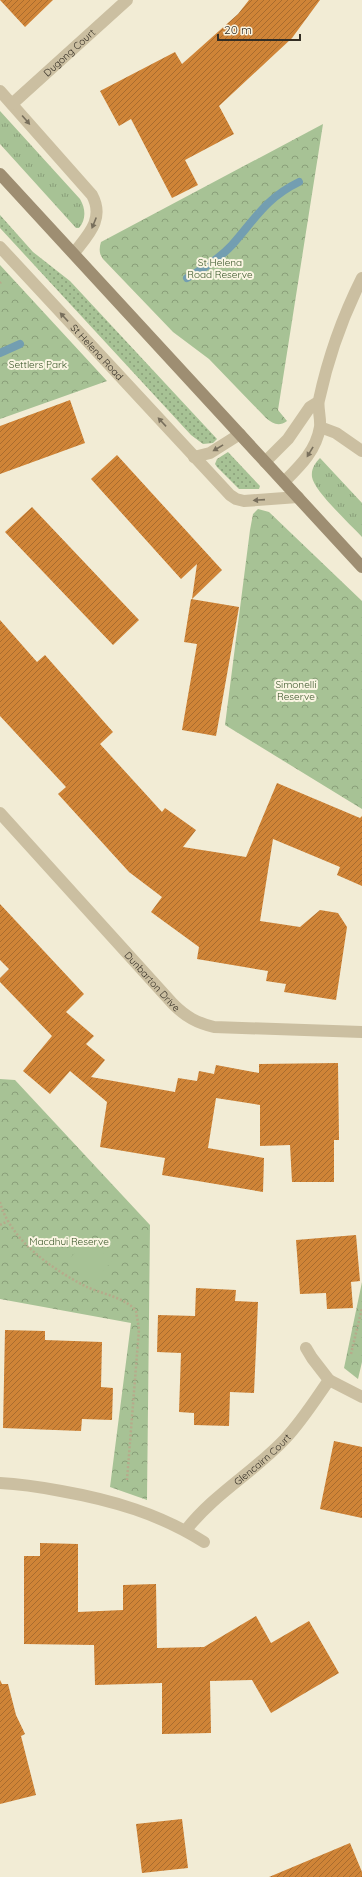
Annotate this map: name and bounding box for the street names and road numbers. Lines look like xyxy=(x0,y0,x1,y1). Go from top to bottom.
street label: Dugong Court xyxy=(41,25,98,79)
street label: St Helena Road xyxy=(68,321,126,383)
street label: Dunbarton Drive xyxy=(122,948,183,1014)
street label: Glencairn Court xyxy=(231,1430,294,1488)

